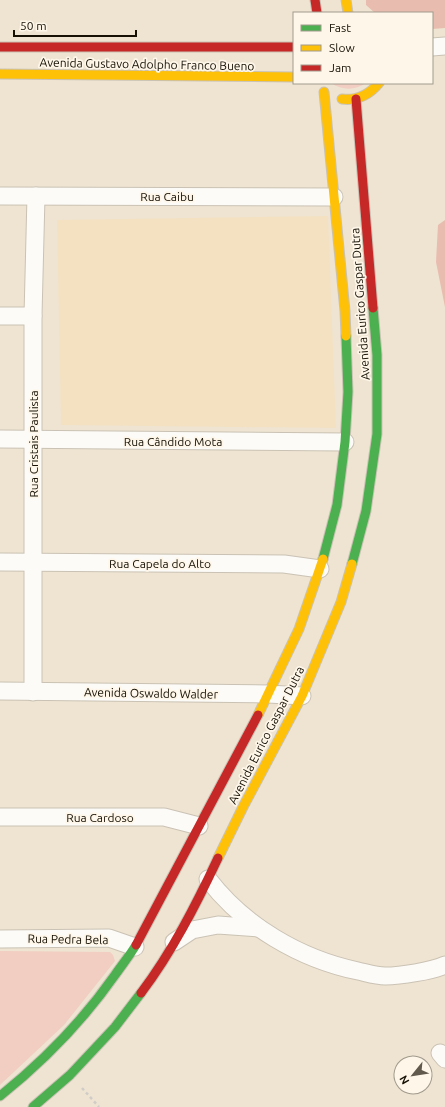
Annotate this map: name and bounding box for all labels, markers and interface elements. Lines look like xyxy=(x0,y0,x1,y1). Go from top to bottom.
scale bar xyxy=(14,12,136,38)
legend xyxy=(293,12,433,84)
text: 50 m xyxy=(20,19,47,32)
text: Fast xyxy=(329,21,351,34)
text: Slow xyxy=(329,41,355,54)
street label: Avenida Gustavo Adolpho Franco Bueno xyxy=(39,56,255,72)
text: Jam xyxy=(329,61,351,74)
street label: Rua Caibu xyxy=(140,190,194,203)
street label: Avenida Eurico Gaspar Dutra xyxy=(348,227,372,381)
street label: Rua Cristais Paulista xyxy=(27,390,40,498)
street label: Rua Cândido Mota xyxy=(124,435,222,448)
street label: Rua Capela do Alto xyxy=(109,557,211,570)
street label: Avenida Eurico Gaspar Dutra xyxy=(226,664,306,806)
street label: Avenida Oswaldo Walder xyxy=(84,685,219,701)
street label: Rua Cardoso xyxy=(66,811,134,824)
street label: Rua Pedra Bela xyxy=(27,932,109,946)
north arrow xyxy=(393,1055,433,1095)
text: N xyxy=(397,1073,412,1087)

